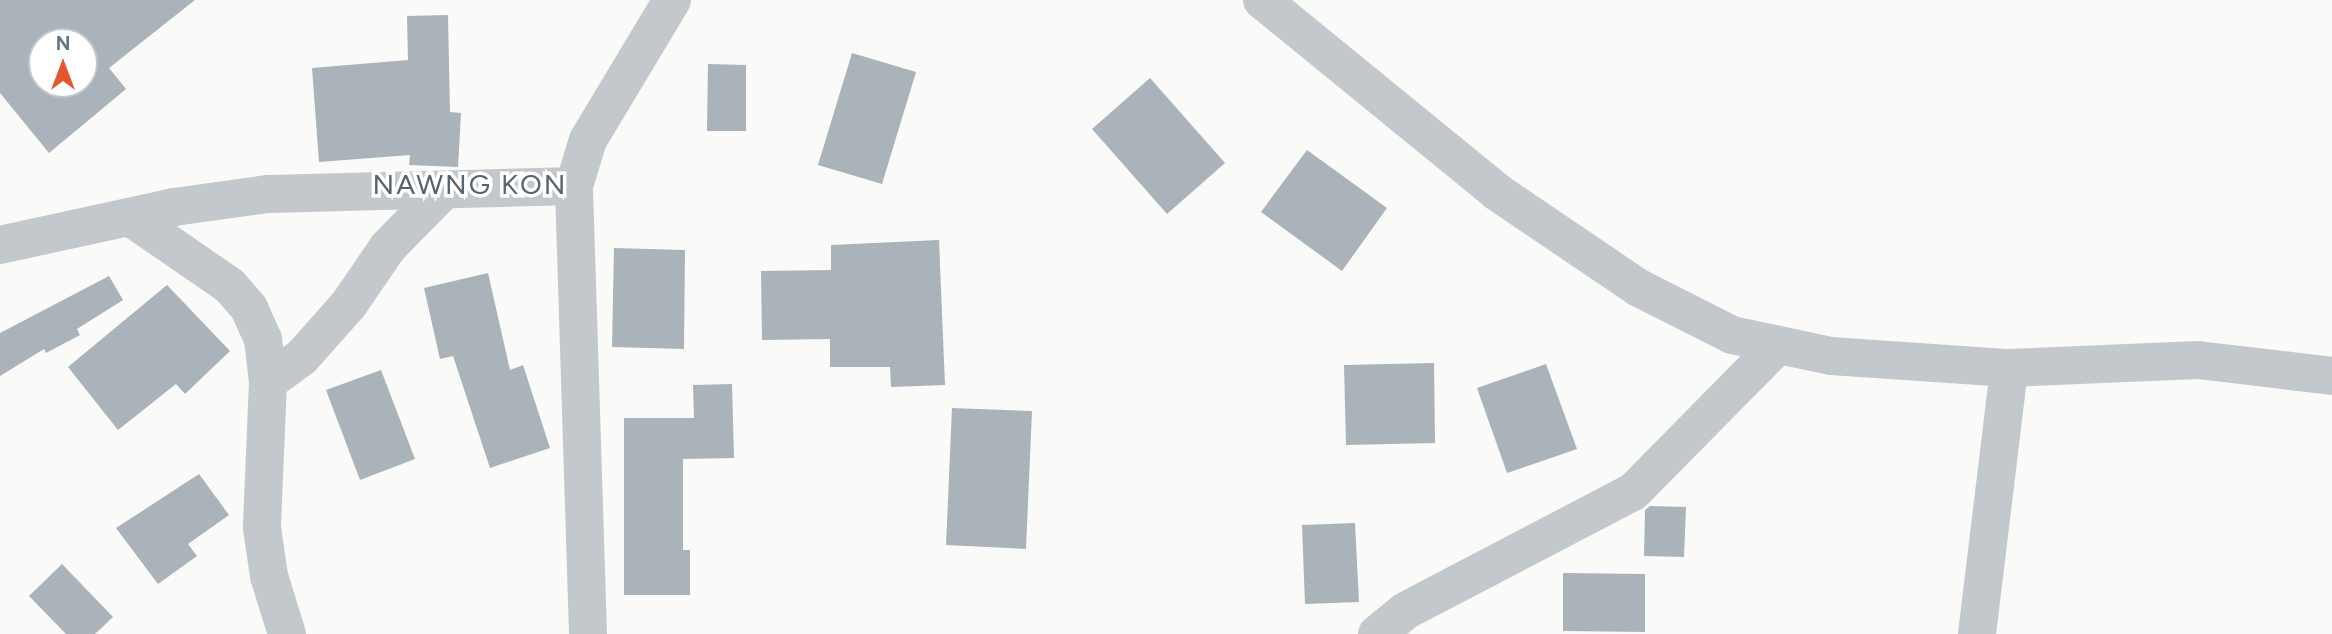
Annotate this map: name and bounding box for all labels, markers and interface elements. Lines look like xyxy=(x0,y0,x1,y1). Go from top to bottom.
north arrow xyxy=(28,28,98,98)
text: N xyxy=(56,32,70,55)
district label: NAWNG KON xyxy=(374,167,566,201)

